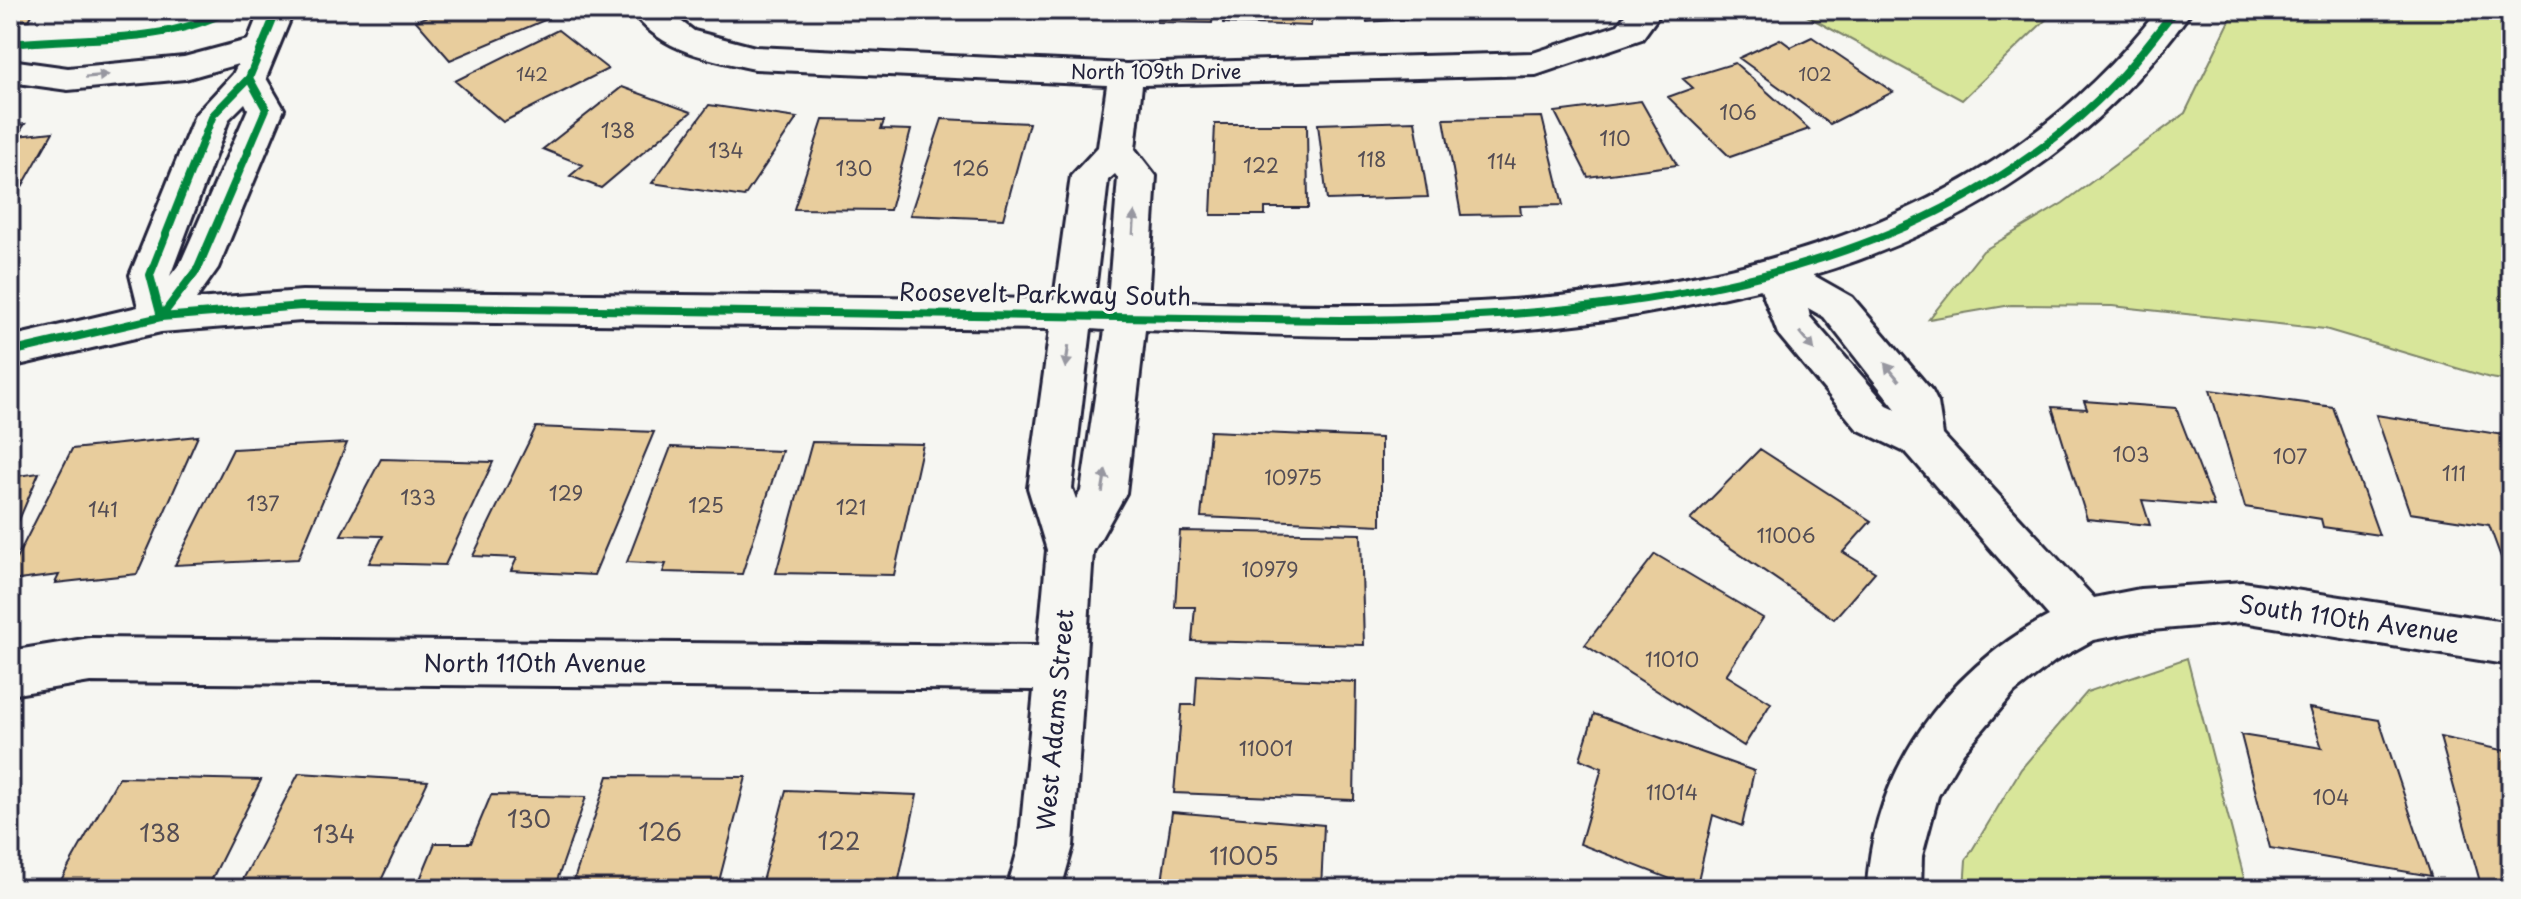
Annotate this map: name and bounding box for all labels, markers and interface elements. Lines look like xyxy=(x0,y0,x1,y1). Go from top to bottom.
street label: North 109th Drive xyxy=(1071,56,1241,86)
house number: 142 xyxy=(516,60,548,87)
house number: 102 xyxy=(1798,60,1832,87)
one-way arrow xyxy=(85,69,110,82)
house number: 106 xyxy=(1719,97,1757,127)
house number: 138 xyxy=(601,115,635,145)
house number: 110 xyxy=(1599,123,1631,153)
house number: 134 xyxy=(708,135,744,165)
house number: 118 xyxy=(1357,144,1387,174)
house number: 114 xyxy=(1487,146,1517,176)
house number: 122 xyxy=(1243,150,1279,180)
house number: 130 xyxy=(836,153,872,183)
house number: 126 xyxy=(953,153,989,183)
one-way arrow xyxy=(1128,210,1141,235)
street label: Roosevelt Parkway South xyxy=(899,272,1191,314)
one-way arrow xyxy=(1798,331,1815,351)
one-way arrow xyxy=(1060,345,1073,370)
one-way arrow xyxy=(1884,362,1901,382)
house number: 103 xyxy=(2113,439,2149,469)
house number: 107 xyxy=(2273,441,2307,471)
house number: 111 xyxy=(2442,458,2466,488)
house number: 10975 xyxy=(1264,462,1322,492)
one-way arrow xyxy=(1099,468,1111,493)
house number: 129 xyxy=(549,478,583,508)
house number: 133 xyxy=(400,482,436,512)
house number: 137 xyxy=(246,488,280,518)
house number: 125 xyxy=(688,490,724,520)
house number: 121 xyxy=(836,492,866,522)
house number: 141 xyxy=(88,494,118,524)
house number: 11006 xyxy=(1756,520,1816,550)
house number: 10979 xyxy=(1241,554,1299,584)
street label: South 110th Avenue xyxy=(2237,585,2462,651)
street label: West Adams Street xyxy=(1026,607,1082,832)
street label: North 110th Avenue xyxy=(424,644,646,680)
house number: 11010 xyxy=(1645,644,1699,674)
house number: 11001 xyxy=(1239,733,1293,763)
house number: 11014 xyxy=(1646,777,1698,807)
house number: 104 xyxy=(2313,782,2349,812)
house number: 130 xyxy=(507,800,551,836)
house number: 126 xyxy=(638,813,682,849)
house number: 138 xyxy=(139,814,181,850)
house number: 134 xyxy=(313,815,355,851)
house number: 122 xyxy=(817,822,861,858)
house number: 11005 xyxy=(1209,837,1279,873)

